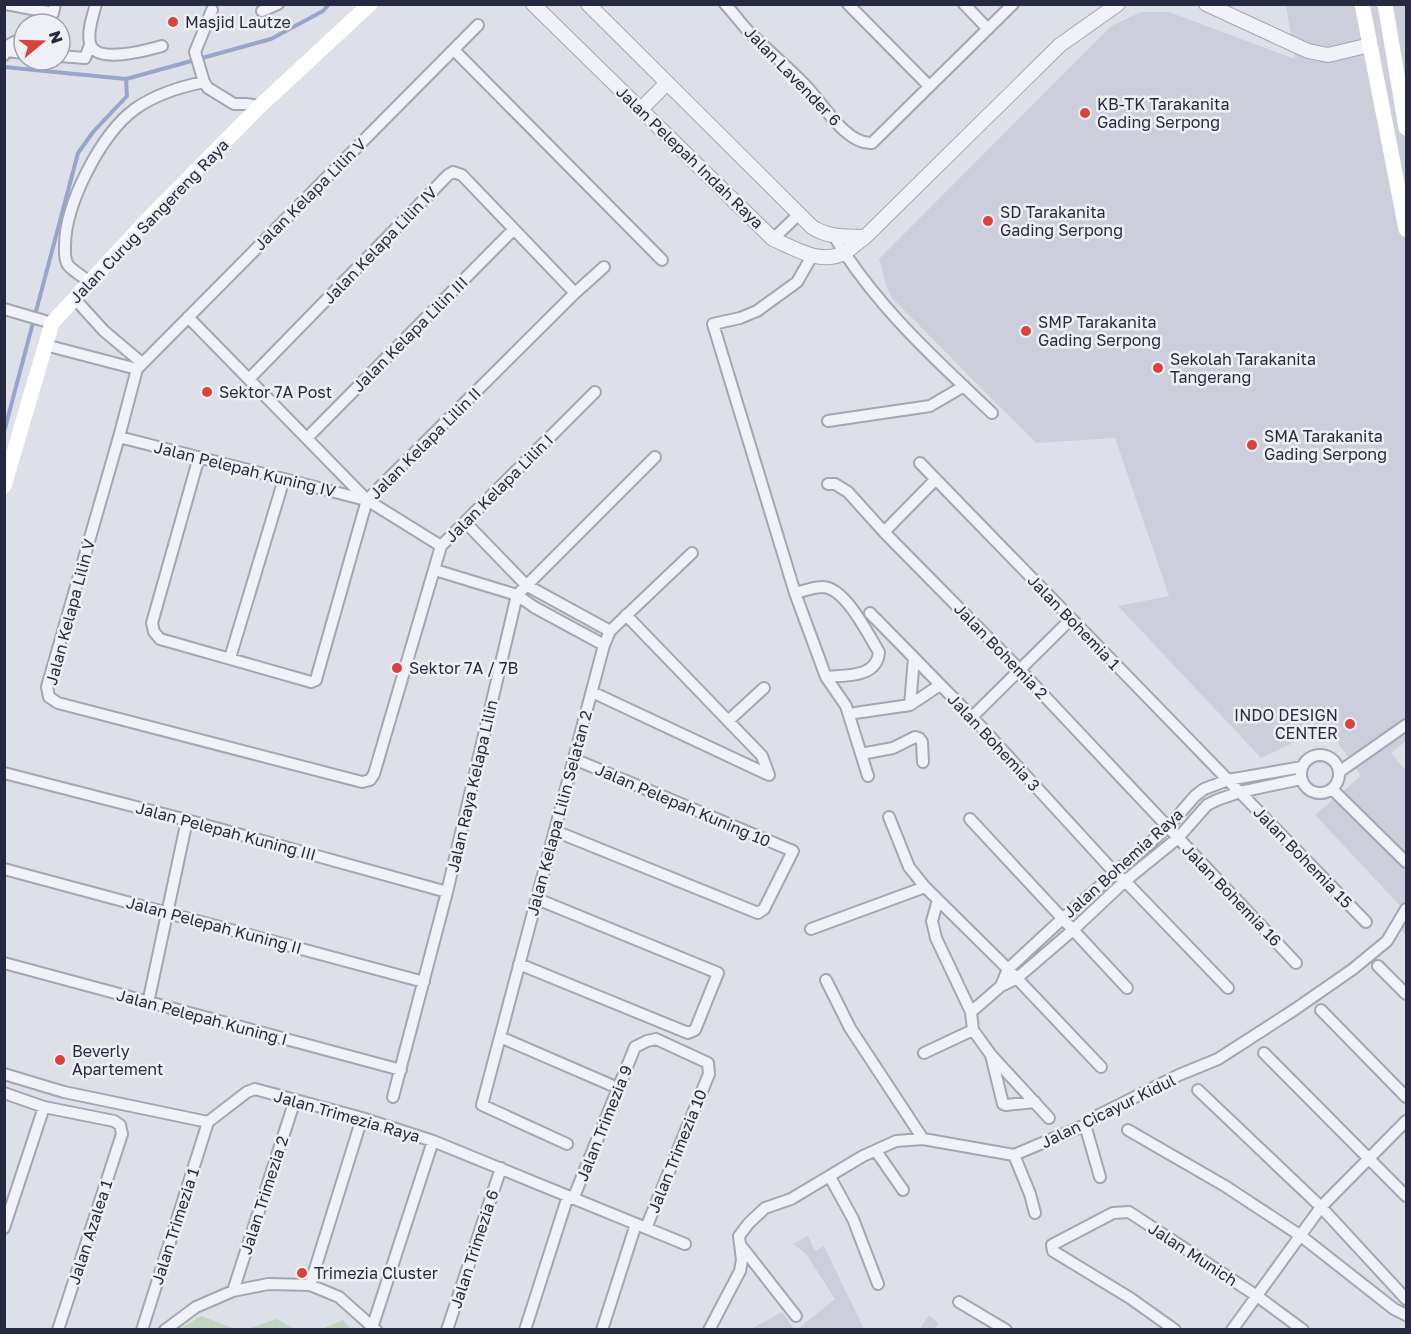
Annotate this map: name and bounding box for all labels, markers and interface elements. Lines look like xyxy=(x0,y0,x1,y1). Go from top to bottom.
north arrow xyxy=(12,12,72,72)
place label: Masjid Lautze xyxy=(185,12,291,32)
marker: Masjid Lautze xyxy=(166,15,180,29)
street label: Jalan Lavender 6 xyxy=(740,22,846,130)
text: N xyxy=(45,28,68,46)
street label: Jalan Pelepah Indah Raya xyxy=(612,81,768,233)
place label: KB-TK Tarakanita Gading Serpong xyxy=(1097,94,1229,132)
marker: KB-TK Tarakanita Gading Serpong xyxy=(1078,106,1092,120)
street label: Jalan Kelapa Lilin V xyxy=(250,134,370,254)
street label: Jalan Curug Sangereng Raya xyxy=(65,135,233,307)
street label: Jalan Kelapa Lilin IV xyxy=(319,182,441,308)
place label: SD Tarakanita Gading Serpong xyxy=(1000,202,1123,240)
marker: SD Tarakanita Gading Serpong xyxy=(981,214,995,228)
street label: Jalan Kelapa Lilin III xyxy=(348,272,472,396)
place label: SMP Tarakanita Gading Serpong xyxy=(1038,312,1161,350)
marker: SMP Tarakanita Gading Serpong xyxy=(1019,324,1033,338)
place label: Sekolah Tarakanita Tangerang xyxy=(1170,349,1316,387)
marker: Sekolah Tarakanita Tangerang xyxy=(1151,361,1165,375)
place label: Sektor 7A Post xyxy=(219,382,332,402)
street label: Jalan Kelapa Lilin II xyxy=(365,383,485,503)
marker: Sektor 7A Post xyxy=(200,385,214,399)
place label: SMA Tarakanita Gading Serpong xyxy=(1264,426,1387,464)
street label: Jalan Kelapa Lilin I xyxy=(441,430,557,546)
street label: Jalan Pelepah Kuning IV xyxy=(152,437,338,501)
marker: SMA Tarakanita Gading Serpong xyxy=(1245,438,1259,452)
street label: Jalan Kelapa Lilin V xyxy=(41,537,99,687)
street label: Jalan Bohemia 1 xyxy=(1024,570,1125,674)
street label: Jalan Bohemia 2 xyxy=(950,599,1052,703)
place label: Sektor 7A / 7B xyxy=(409,658,518,678)
marker: Sektor 7A / 7B xyxy=(390,661,404,675)
street label: Jalan Bohemia 3 xyxy=(944,689,1044,795)
street label: Jalan Raya Kelapa Lilin xyxy=(442,698,502,874)
place label: INDO DESIGN CENTER xyxy=(1234,705,1338,743)
street label: Jalan Kelapa Lilin Selatan 2 xyxy=(522,708,596,918)
marker: INDO DESIGN CENTER xyxy=(1343,717,1357,731)
street label: Jalan Pelepah Kuning 10 xyxy=(592,759,774,851)
street label: Jalan Pelepah Kuning III xyxy=(134,797,318,865)
street label: Jalan Bohemia 15 xyxy=(1249,802,1357,912)
street label: Jalan Bohemia Raya xyxy=(1059,804,1187,922)
street label: Jalan Bohemia 16 xyxy=(1178,840,1286,950)
street label: Jalan Pelepah Kuning II xyxy=(124,892,304,958)
street label: Jalan Pelepah Kuning I xyxy=(115,985,289,1049)
place label: Beverly Apartement xyxy=(72,1041,163,1079)
marker: Beverly Apartement xyxy=(53,1053,67,1067)
street label: Jalan Trimezia 9 xyxy=(572,1062,636,1184)
street label: Jalan Cicayur Kidul xyxy=(1037,1070,1179,1152)
street label: Jalan Trimezia Raya xyxy=(272,1086,422,1146)
street label: Jalan Trimezia 10 xyxy=(643,1086,711,1216)
street label: Jalan Trimezia 2 xyxy=(235,1133,293,1257)
street label: Jalan Trimezia 1 xyxy=(147,1165,203,1287)
street label: Jalan Azalea 1 xyxy=(64,1177,116,1287)
street label: Jalan Trimezia 6 xyxy=(445,1187,503,1311)
street label: Jalan Munich xyxy=(1145,1218,1241,1290)
place label: Trimezia Cluster xyxy=(314,1263,438,1283)
marker: Trimezia Cluster xyxy=(295,1266,309,1280)

